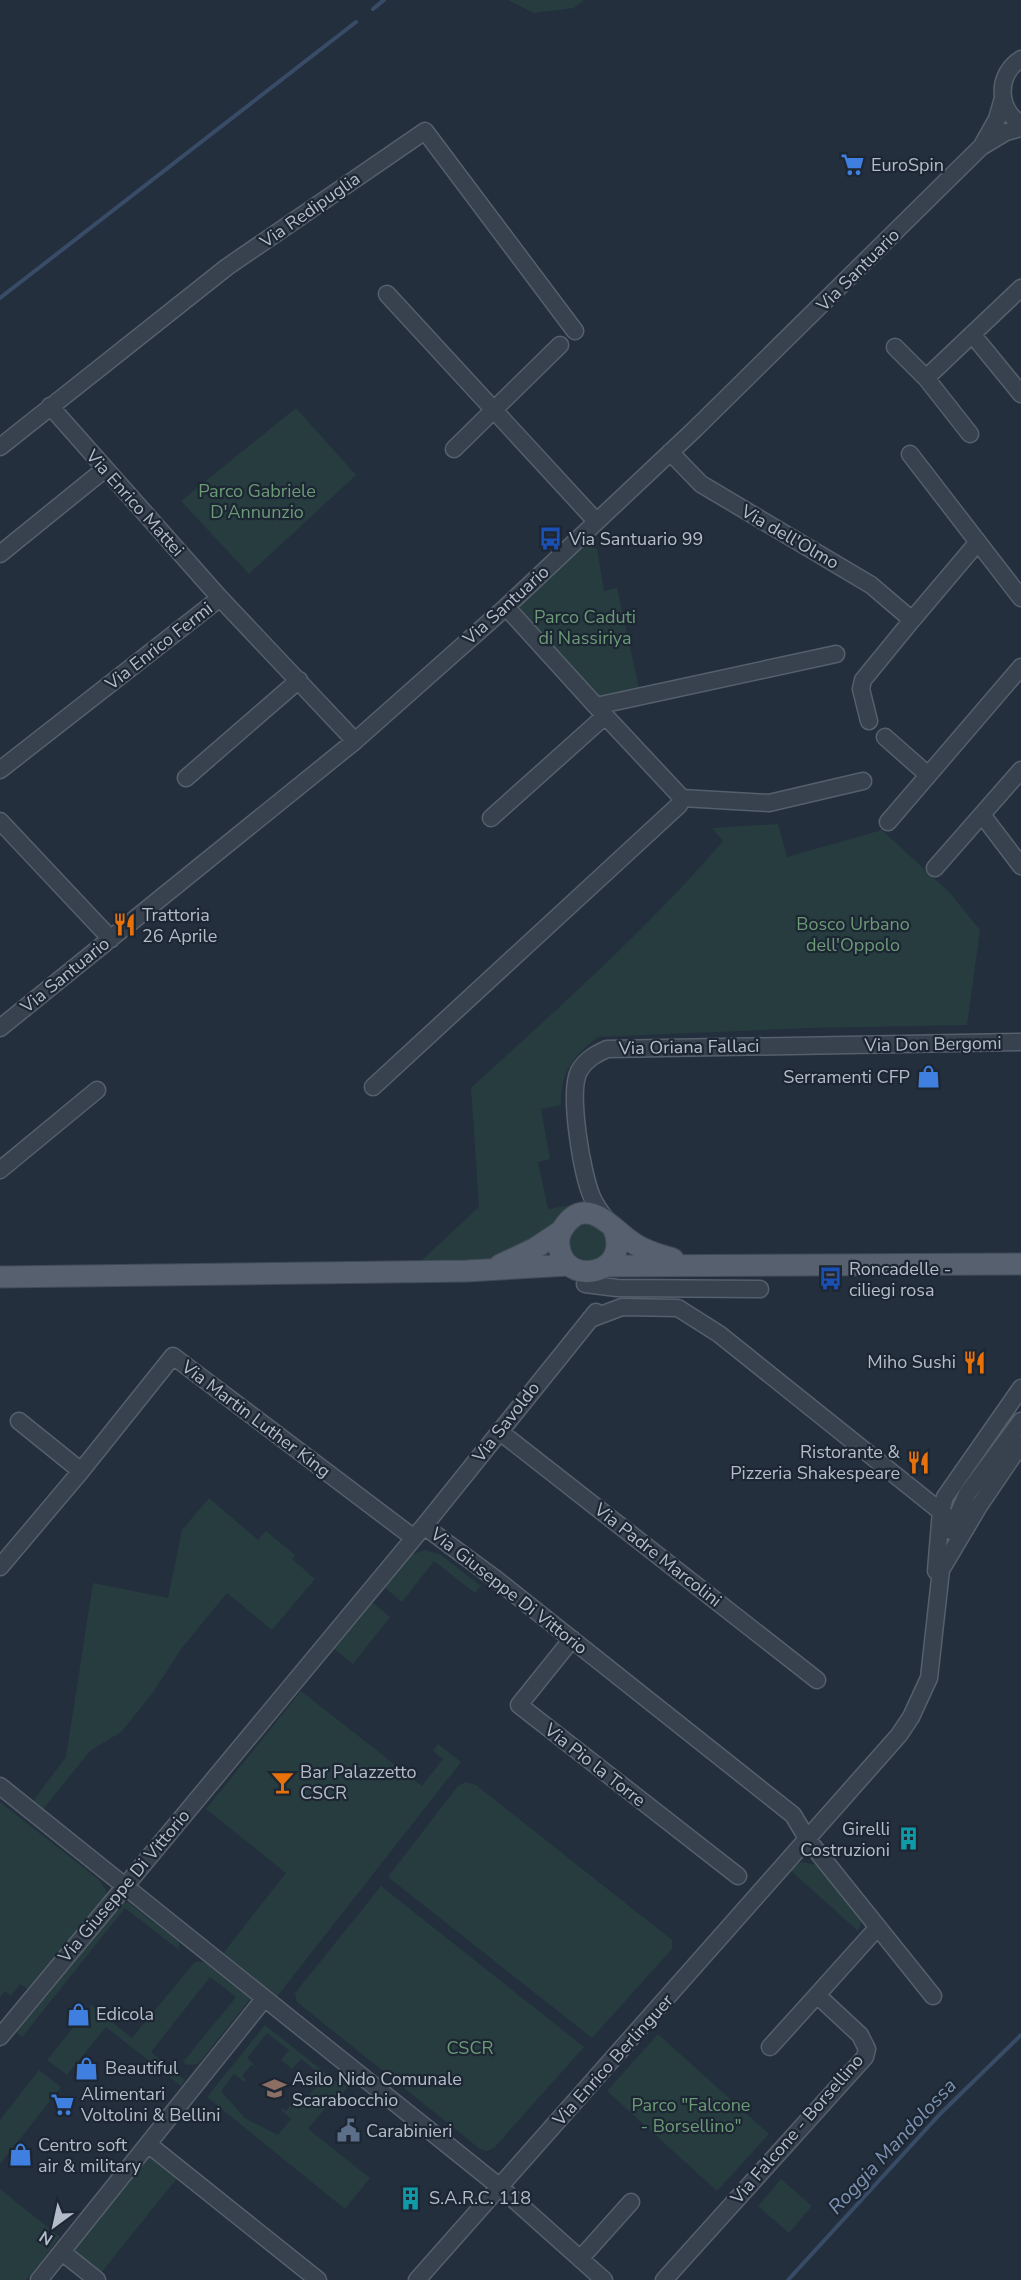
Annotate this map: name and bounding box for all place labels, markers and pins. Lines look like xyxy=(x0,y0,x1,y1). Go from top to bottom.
supermarket icon: EuroSpin xyxy=(840,152,866,178)
place label: EuroSpin xyxy=(871,153,944,177)
bus stop icon: Via Santuario 99 xyxy=(538,526,564,552)
place label: Via Santuario 99 xyxy=(568,527,703,551)
place label: Trattoria 26 Aprile xyxy=(142,903,217,948)
restaurant icon: Trattoria 26 Aprile xyxy=(111,912,137,938)
shop icon: Serramenti CFP xyxy=(915,1064,941,1090)
place label: Serramenti CFP xyxy=(783,1065,910,1089)
place label: Roncadelle - ciliegi rosa xyxy=(849,1257,951,1302)
bus stop icon: Roncadelle - ciliegi rosa xyxy=(818,1266,844,1292)
restaurant icon: Miho Sushi xyxy=(961,1349,987,1375)
place label: Miho Sushi xyxy=(867,1350,956,1374)
place label: Ristorante & Pizzeria Shakespeare xyxy=(730,1440,901,1485)
restaurant icon: Ristorante & Pizzeria Shakespeare xyxy=(905,1449,931,1475)
place label: Bar Palazzetto CSCR xyxy=(300,1760,416,1805)
bar icon: Bar Palazzetto CSCR xyxy=(269,1769,295,1795)
place label: Girelli Costruzioni xyxy=(800,1817,890,1862)
building icon: Girelli Costruzioni xyxy=(895,1826,921,1852)
shop icon: Edicola xyxy=(65,2001,91,2027)
place label: Edicola xyxy=(96,2002,154,2026)
shop icon: Beautiful xyxy=(74,2055,100,2081)
place label: Beautiful xyxy=(105,2056,179,2080)
place label: Asilo Nido Comunale Scarabocchio xyxy=(292,2067,462,2112)
school or university icon: Asilo Nido Comunale Scarabocchio xyxy=(261,2076,287,2102)
place label: Alimentari Voltolini & Bellini xyxy=(80,2082,220,2127)
supermarket icon: Alimentari Voltolini & Bellini xyxy=(50,2091,76,2117)
public building icon: Carabinieri xyxy=(335,2118,361,2144)
place label: Carabinieri xyxy=(366,2119,453,2143)
place label: Centro soft air & military xyxy=(38,2133,142,2178)
shop icon: Centro soft air & military xyxy=(7,2142,33,2168)
building icon: S.A.R.C. 118 xyxy=(398,2185,424,2211)
place label: S.A.R.C. 118 xyxy=(429,2186,531,2210)

